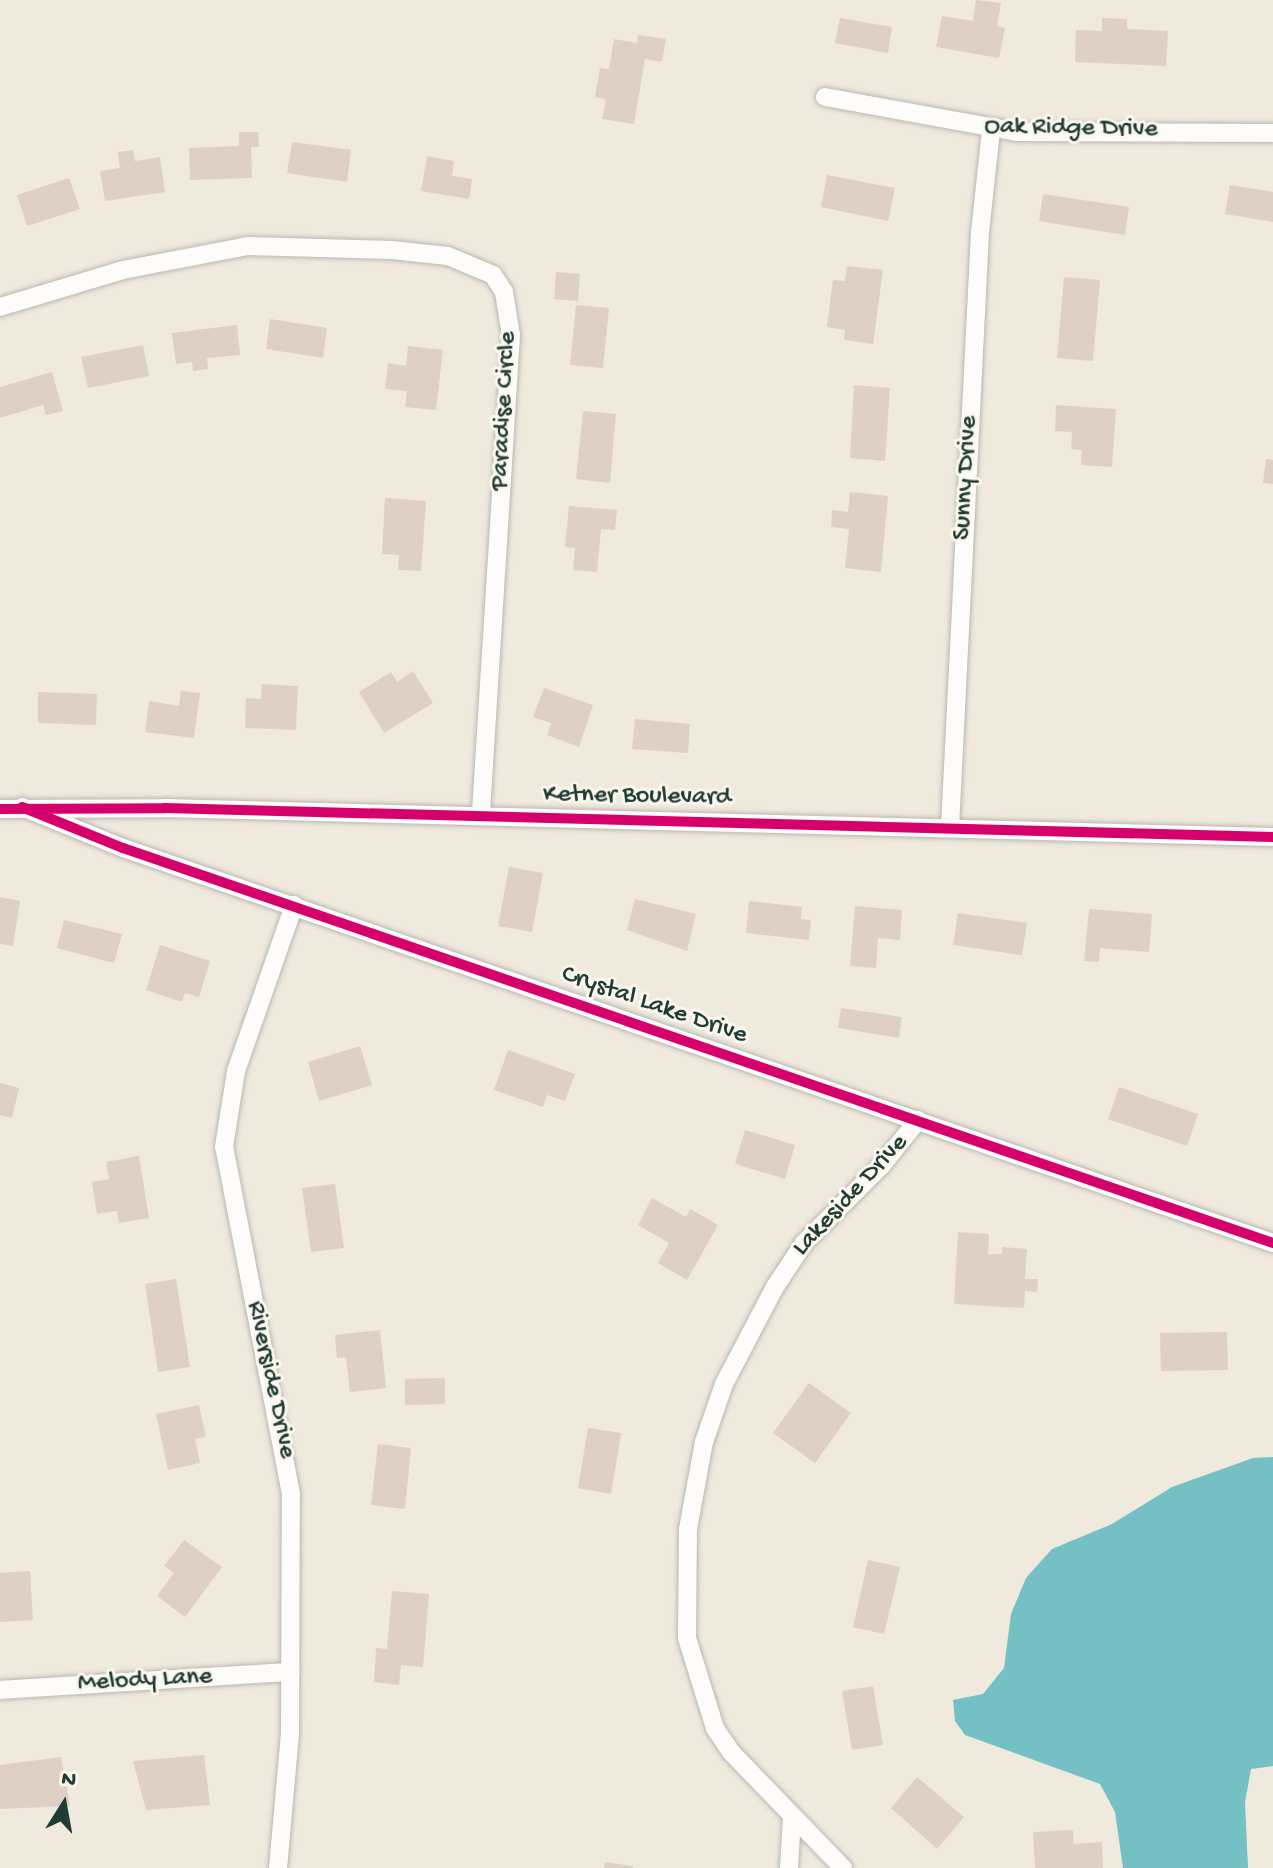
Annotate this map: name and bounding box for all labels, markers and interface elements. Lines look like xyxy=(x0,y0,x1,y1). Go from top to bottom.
street label: Oak Ridge Drive xyxy=(984,112,1158,146)
street label: Paradise Circle xyxy=(485,331,525,491)
street label: Sunny Drive xyxy=(948,415,986,541)
street label: Ketner Boulevard xyxy=(543,780,731,814)
street label: Crystal Lake Drive xyxy=(557,960,751,1052)
street label: Lakeside Drive xyxy=(787,1128,915,1264)
street label: Riverside Drive xyxy=(238,1298,302,1462)
street label: Melody Lane xyxy=(77,1662,213,1700)
north arrow xyxy=(24,1764,104,1844)
text: N xyxy=(59,1766,78,1795)

